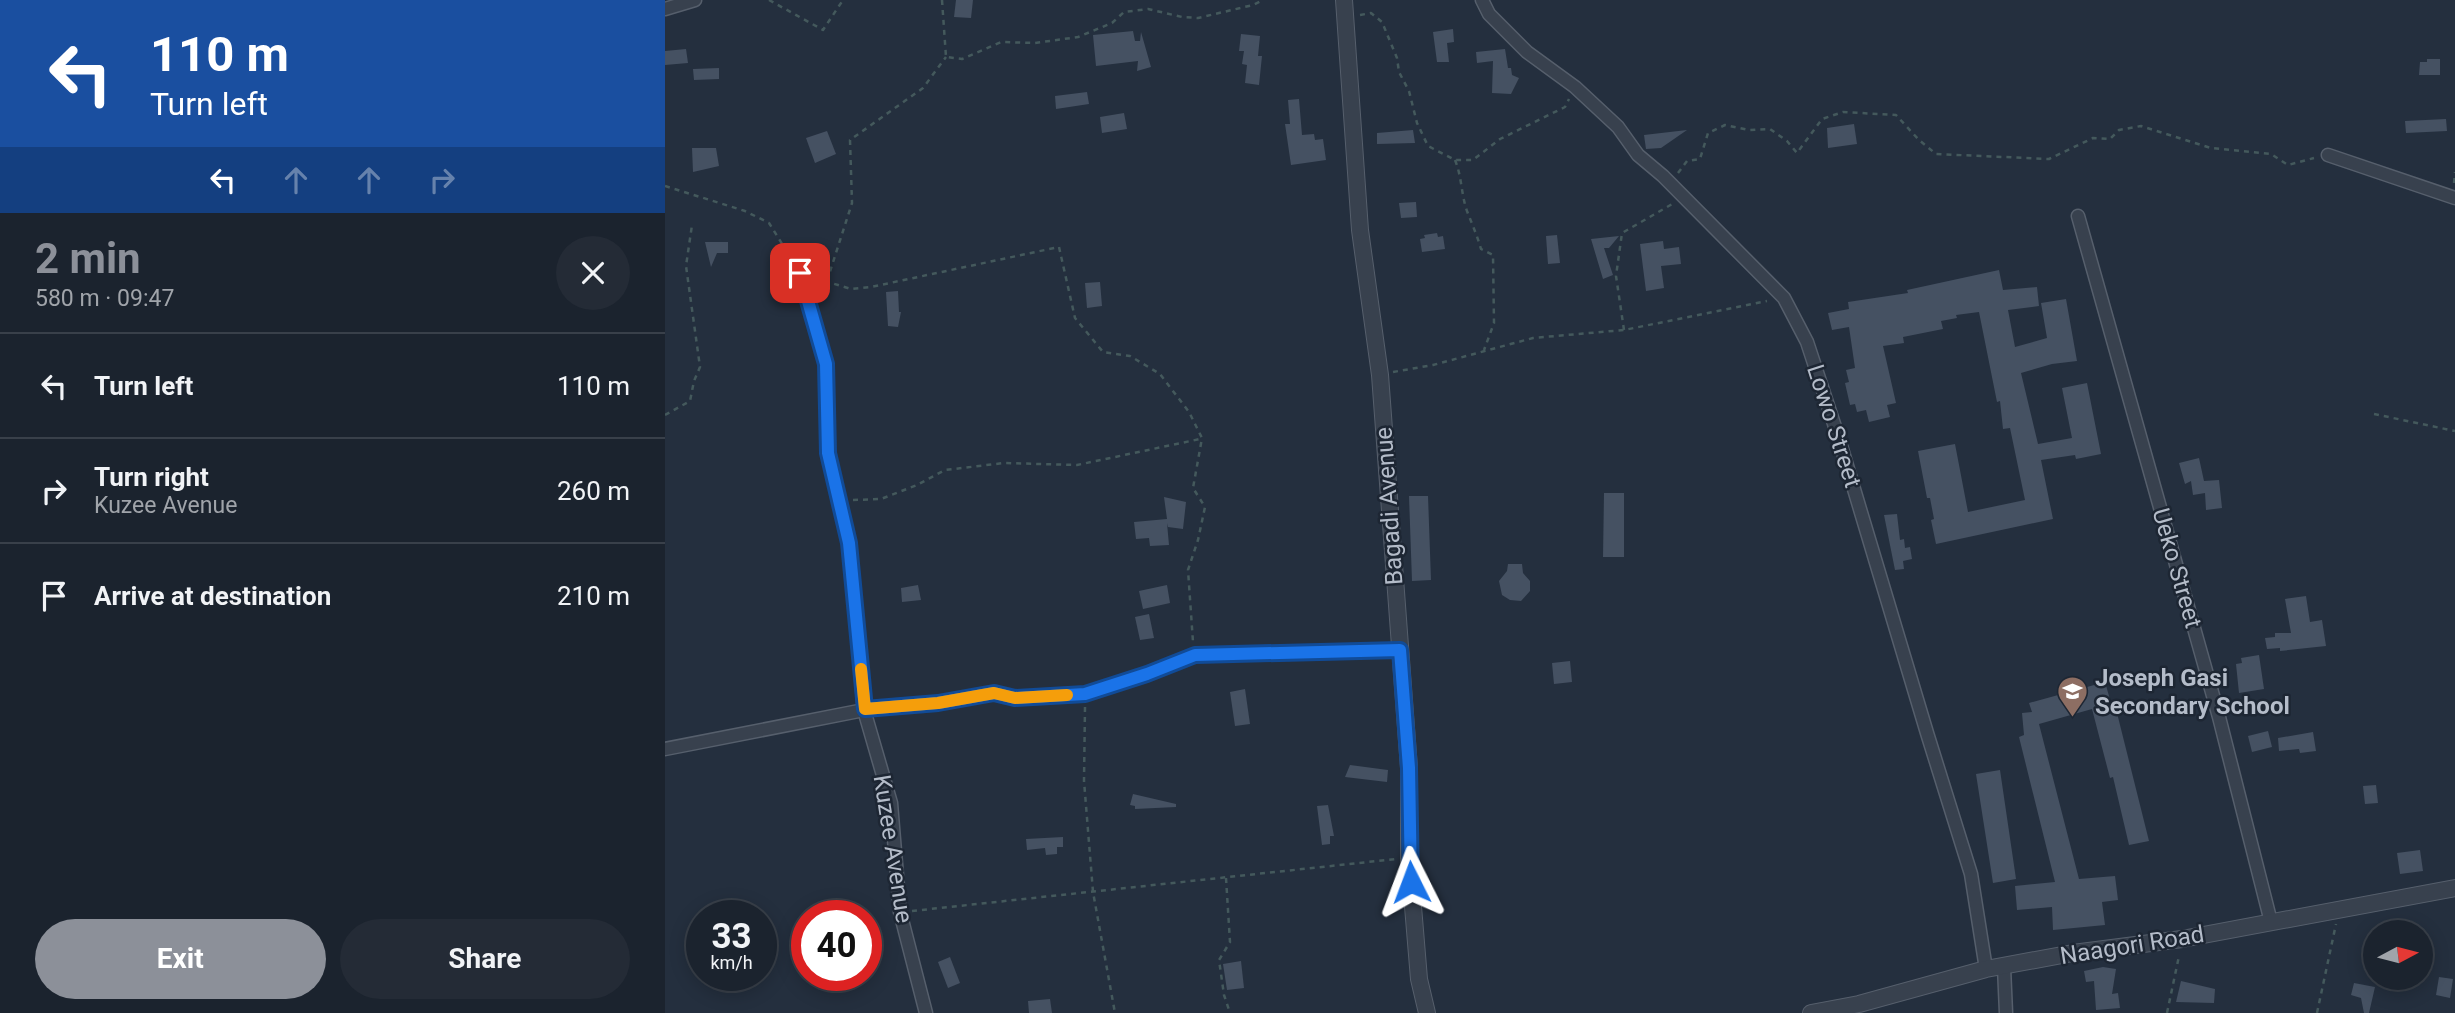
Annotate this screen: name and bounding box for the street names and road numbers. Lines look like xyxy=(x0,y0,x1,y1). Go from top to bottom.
street label: Lowo Street xyxy=(1801,361,1867,491)
street label: Bagadi Avenue xyxy=(1370,426,1408,586)
street label: Ueko Street xyxy=(2147,505,2208,631)
street label: Kuzee Avenue xyxy=(867,773,919,925)
street label: Naagori Road xyxy=(2058,920,2206,970)

